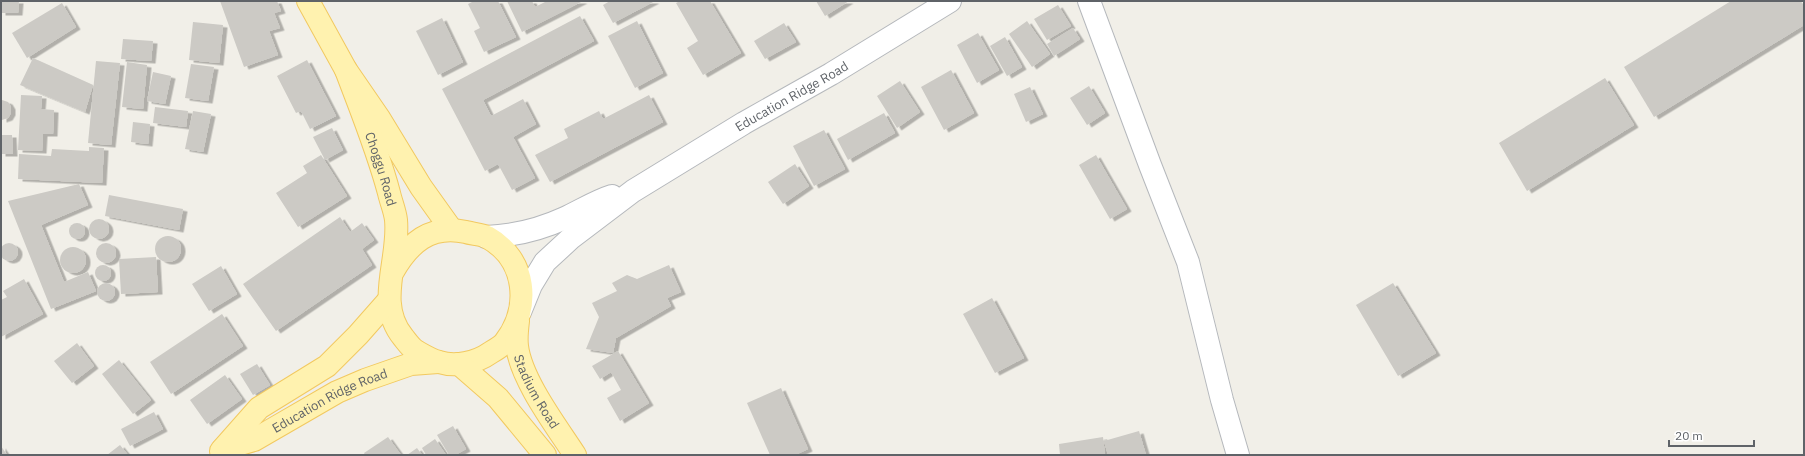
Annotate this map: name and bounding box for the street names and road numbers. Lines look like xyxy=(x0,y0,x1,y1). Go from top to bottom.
street label: Education Ridge Road xyxy=(732,57,851,135)
street label: Choggu Road xyxy=(362,129,401,208)
street label: Stadium Road xyxy=(510,353,563,432)
street label: Education Ridge Road xyxy=(269,364,390,436)

